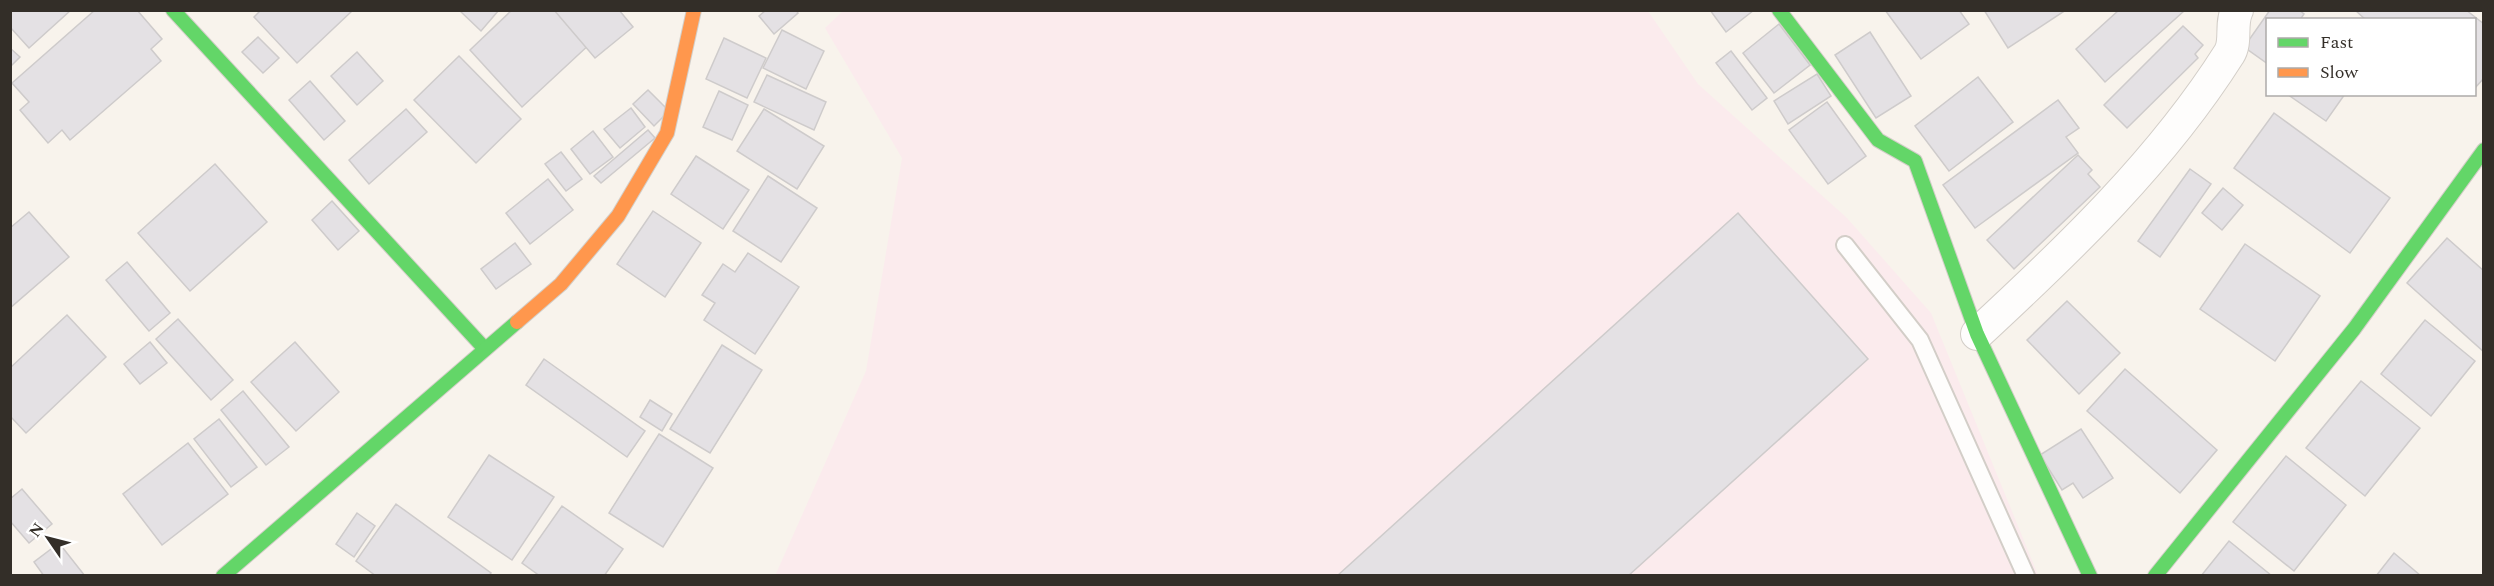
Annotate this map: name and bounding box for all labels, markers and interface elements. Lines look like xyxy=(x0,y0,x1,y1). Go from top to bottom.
legend xyxy=(2266,18,2476,96)
text: Fast xyxy=(2320,29,2353,56)
text: Slow xyxy=(2320,59,2359,86)
north arrow xyxy=(18,508,78,568)
text: N xyxy=(23,518,50,542)

